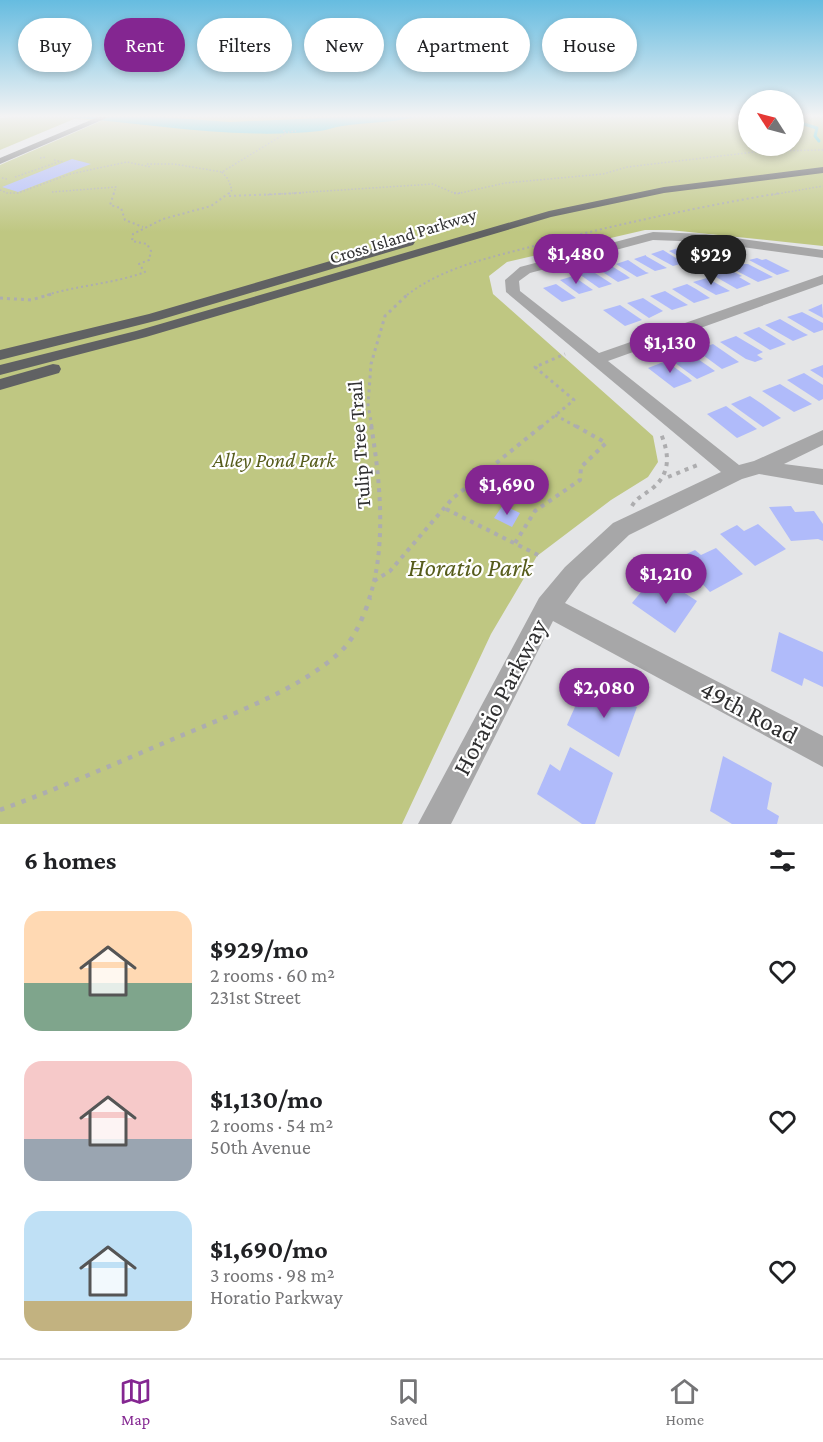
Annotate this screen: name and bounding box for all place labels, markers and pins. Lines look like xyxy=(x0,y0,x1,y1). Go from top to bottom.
pin: $1,480 xyxy=(527,234,625,285)
pin: $929 xyxy=(675,235,747,286)
pin: $1,130 xyxy=(621,323,719,374)
pin: $1,690 xyxy=(458,465,556,516)
pin: $1,210 xyxy=(617,554,715,605)
pin: $2,080 xyxy=(555,668,653,719)

